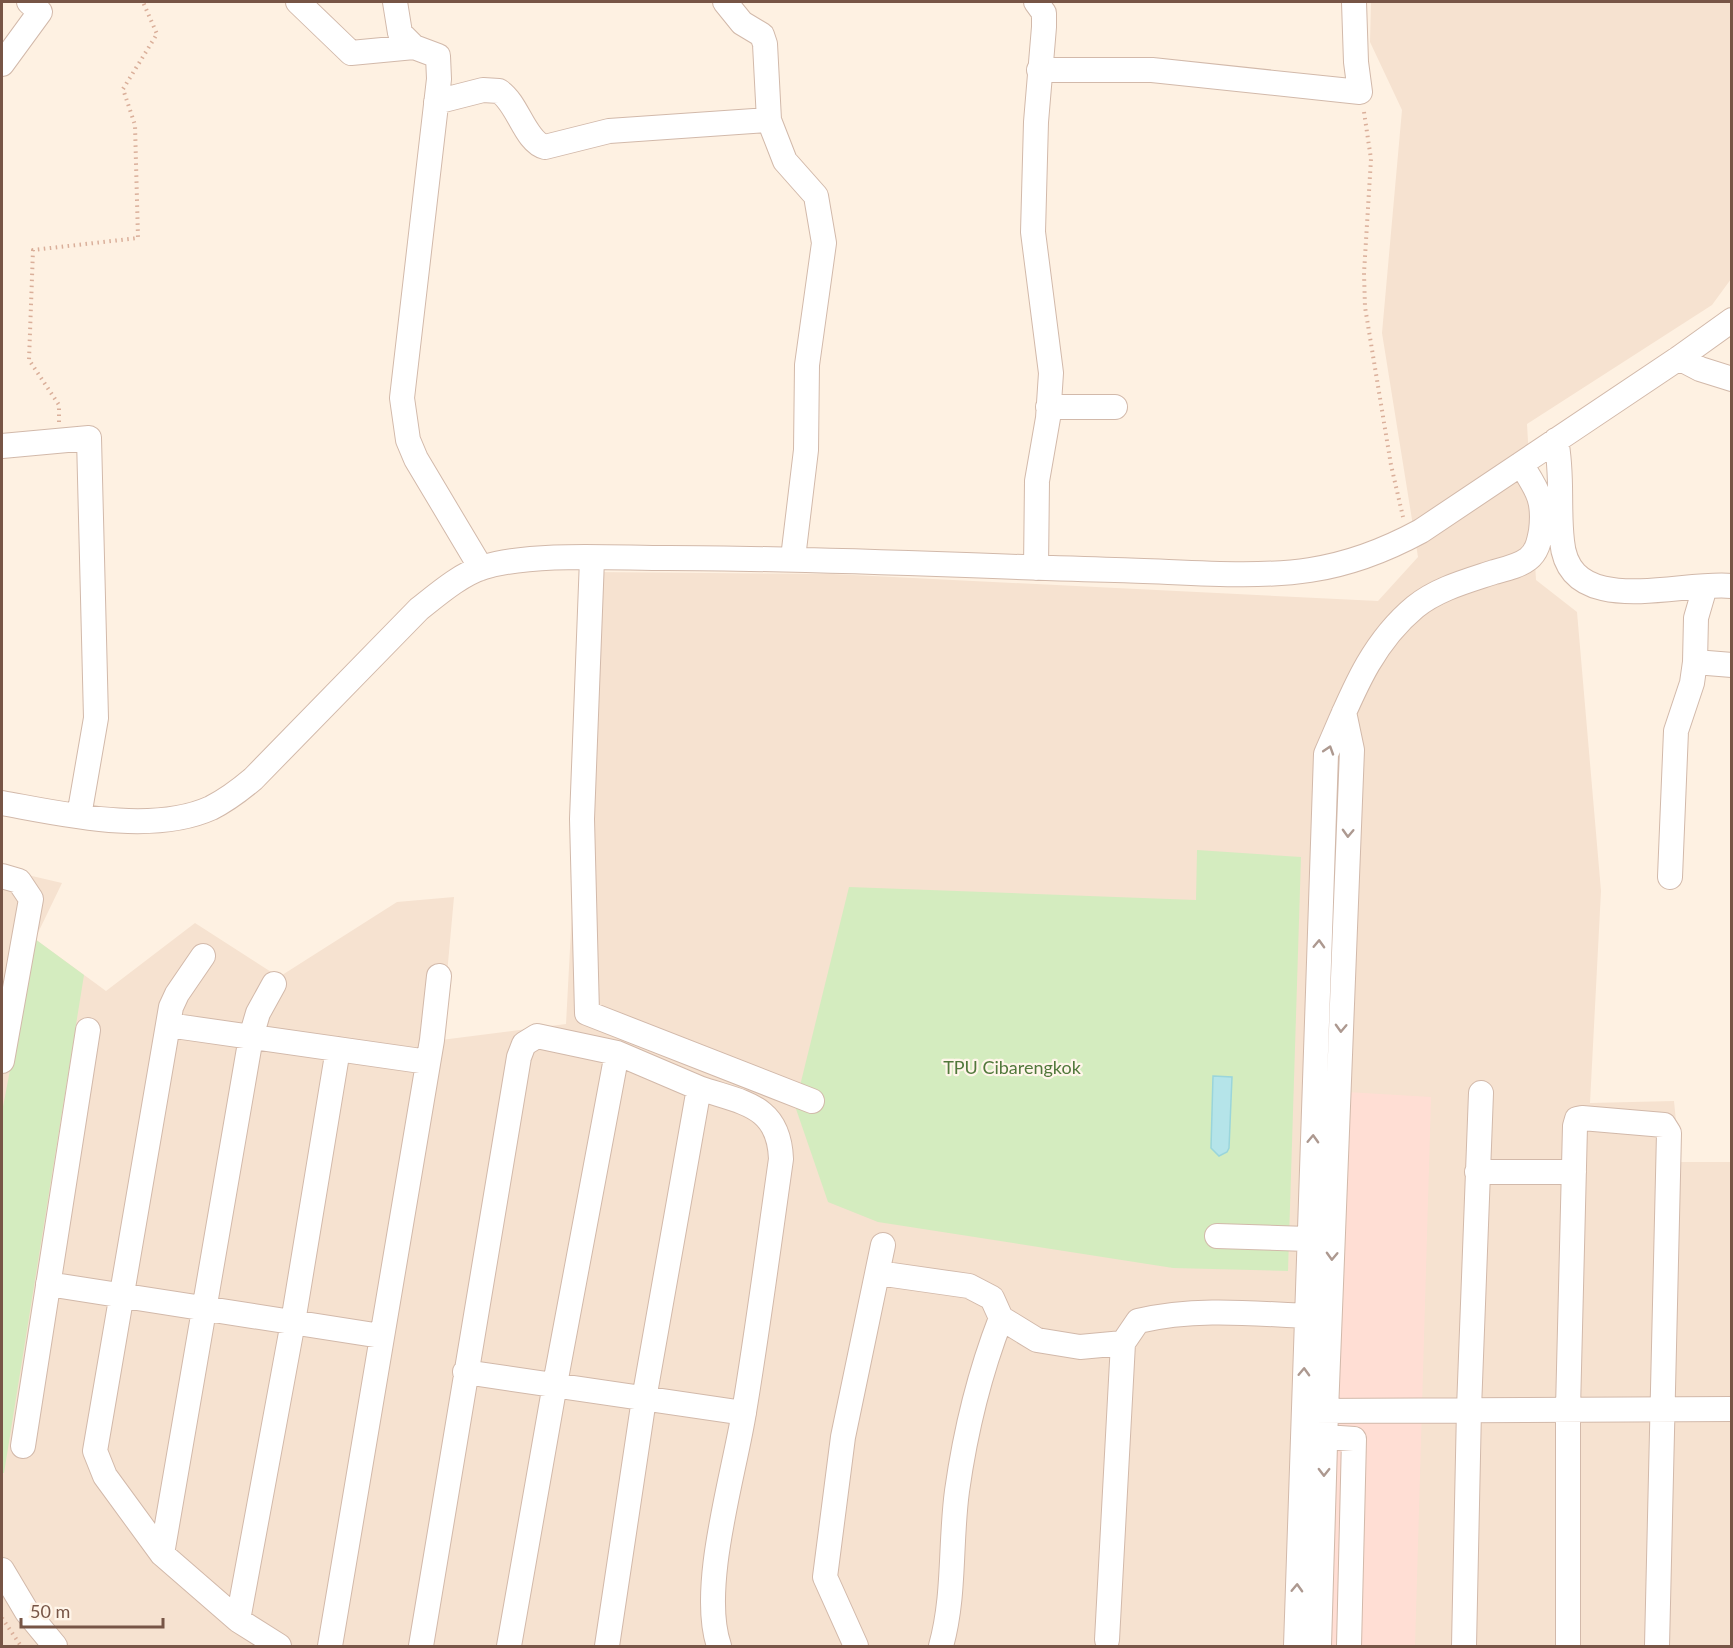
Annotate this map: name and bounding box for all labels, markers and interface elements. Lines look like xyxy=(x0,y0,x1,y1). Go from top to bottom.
one-way arrow xyxy=(1322,745,1334,756)
one-way arrow xyxy=(1342,829,1355,838)
one-way arrow xyxy=(1313,939,1326,948)
one-way arrow xyxy=(1334,1023,1347,1032)
park label: TPU Cibarengkok xyxy=(943,1056,1082,1078)
one-way arrow xyxy=(1306,1134,1319,1143)
one-way arrow xyxy=(1325,1252,1338,1261)
one-way arrow xyxy=(1297,1368,1310,1377)
one-way arrow xyxy=(1318,1468,1330,1477)
one-way arrow xyxy=(1291,1584,1304,1593)
scale bar xyxy=(21,1591,164,1629)
text: 50 m xyxy=(30,1600,70,1622)

